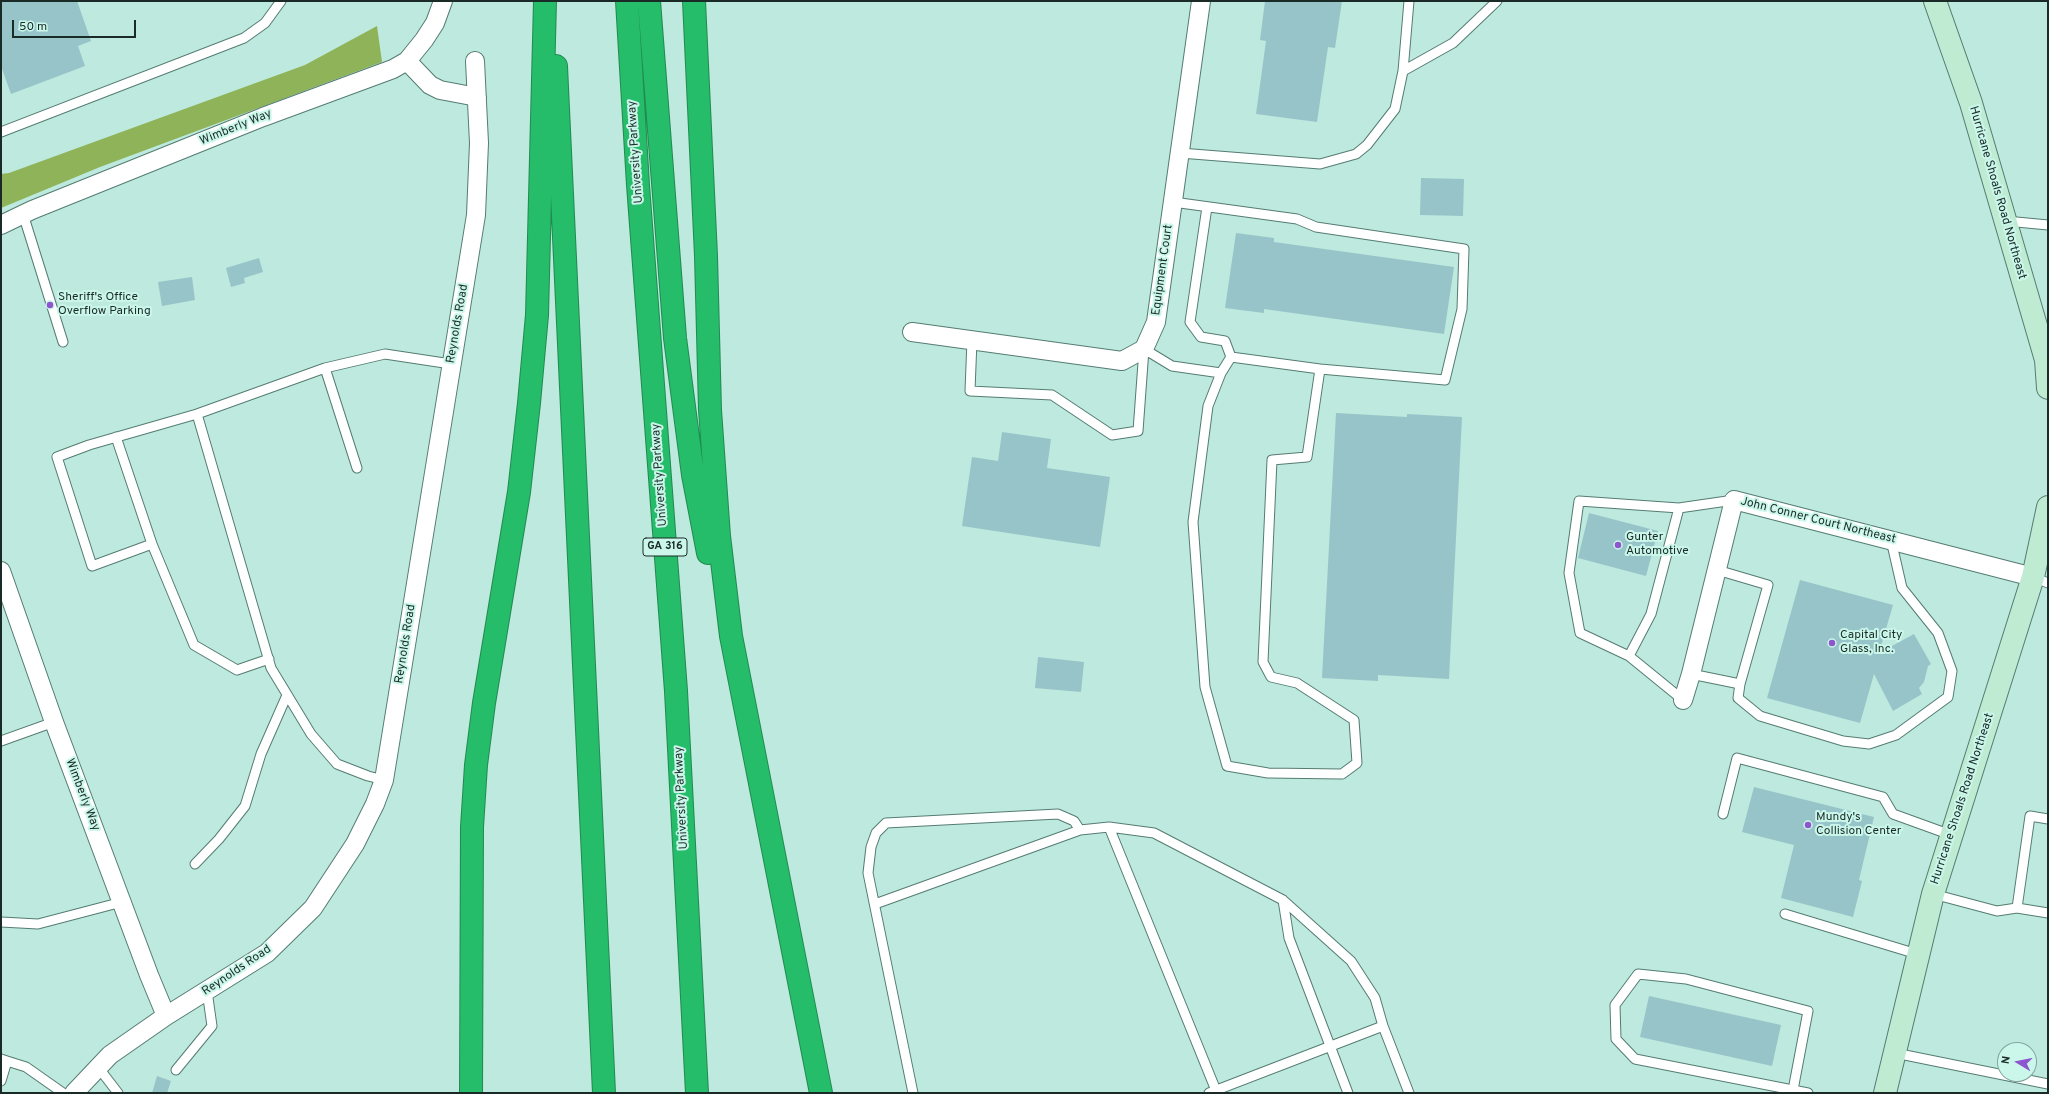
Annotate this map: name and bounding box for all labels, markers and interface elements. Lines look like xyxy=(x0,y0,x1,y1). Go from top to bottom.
scale bar xyxy=(14,12,138,38)
text: 50 m xyxy=(19,19,47,35)
street label: University Parkway xyxy=(625,100,647,204)
street label: Hurricane Shoals Road Northeast xyxy=(1965,105,2029,281)
street label: Wimberly Way xyxy=(198,107,274,149)
street label: Equipment Court xyxy=(1149,224,1177,316)
street label: Reynolds Road xyxy=(444,283,472,365)
place label: Sheriff's Office Overflow Parking xyxy=(58,291,151,319)
marker: Sheriff's Office Overflow Parking xyxy=(45,300,55,310)
street label: University Parkway xyxy=(649,423,671,527)
street label: John Conner Court Northeast xyxy=(1739,495,1897,547)
place label: Gunter Automotive xyxy=(1626,531,1689,559)
road number: GA 316 xyxy=(643,538,687,556)
marker: Gunter Automotive xyxy=(1613,540,1623,550)
street label: Reynolds Road xyxy=(393,603,419,685)
place label: Capital City Glass, Inc. xyxy=(1840,629,1902,657)
marker: Capital City Glass, Inc. xyxy=(1827,638,1837,648)
street label: Hurricane Shoals Road Northeast xyxy=(1928,711,1998,887)
street label: University Parkway xyxy=(672,746,692,850)
street label: Wimberly Way xyxy=(62,757,102,833)
place label: Mundy's Collision Center xyxy=(1816,811,1901,839)
marker: Mundy's Collision Center xyxy=(1803,820,1813,830)
street label: Reynolds Road xyxy=(200,943,274,999)
north arrow xyxy=(1997,1042,2037,1082)
text: N xyxy=(1999,1055,2014,1065)

